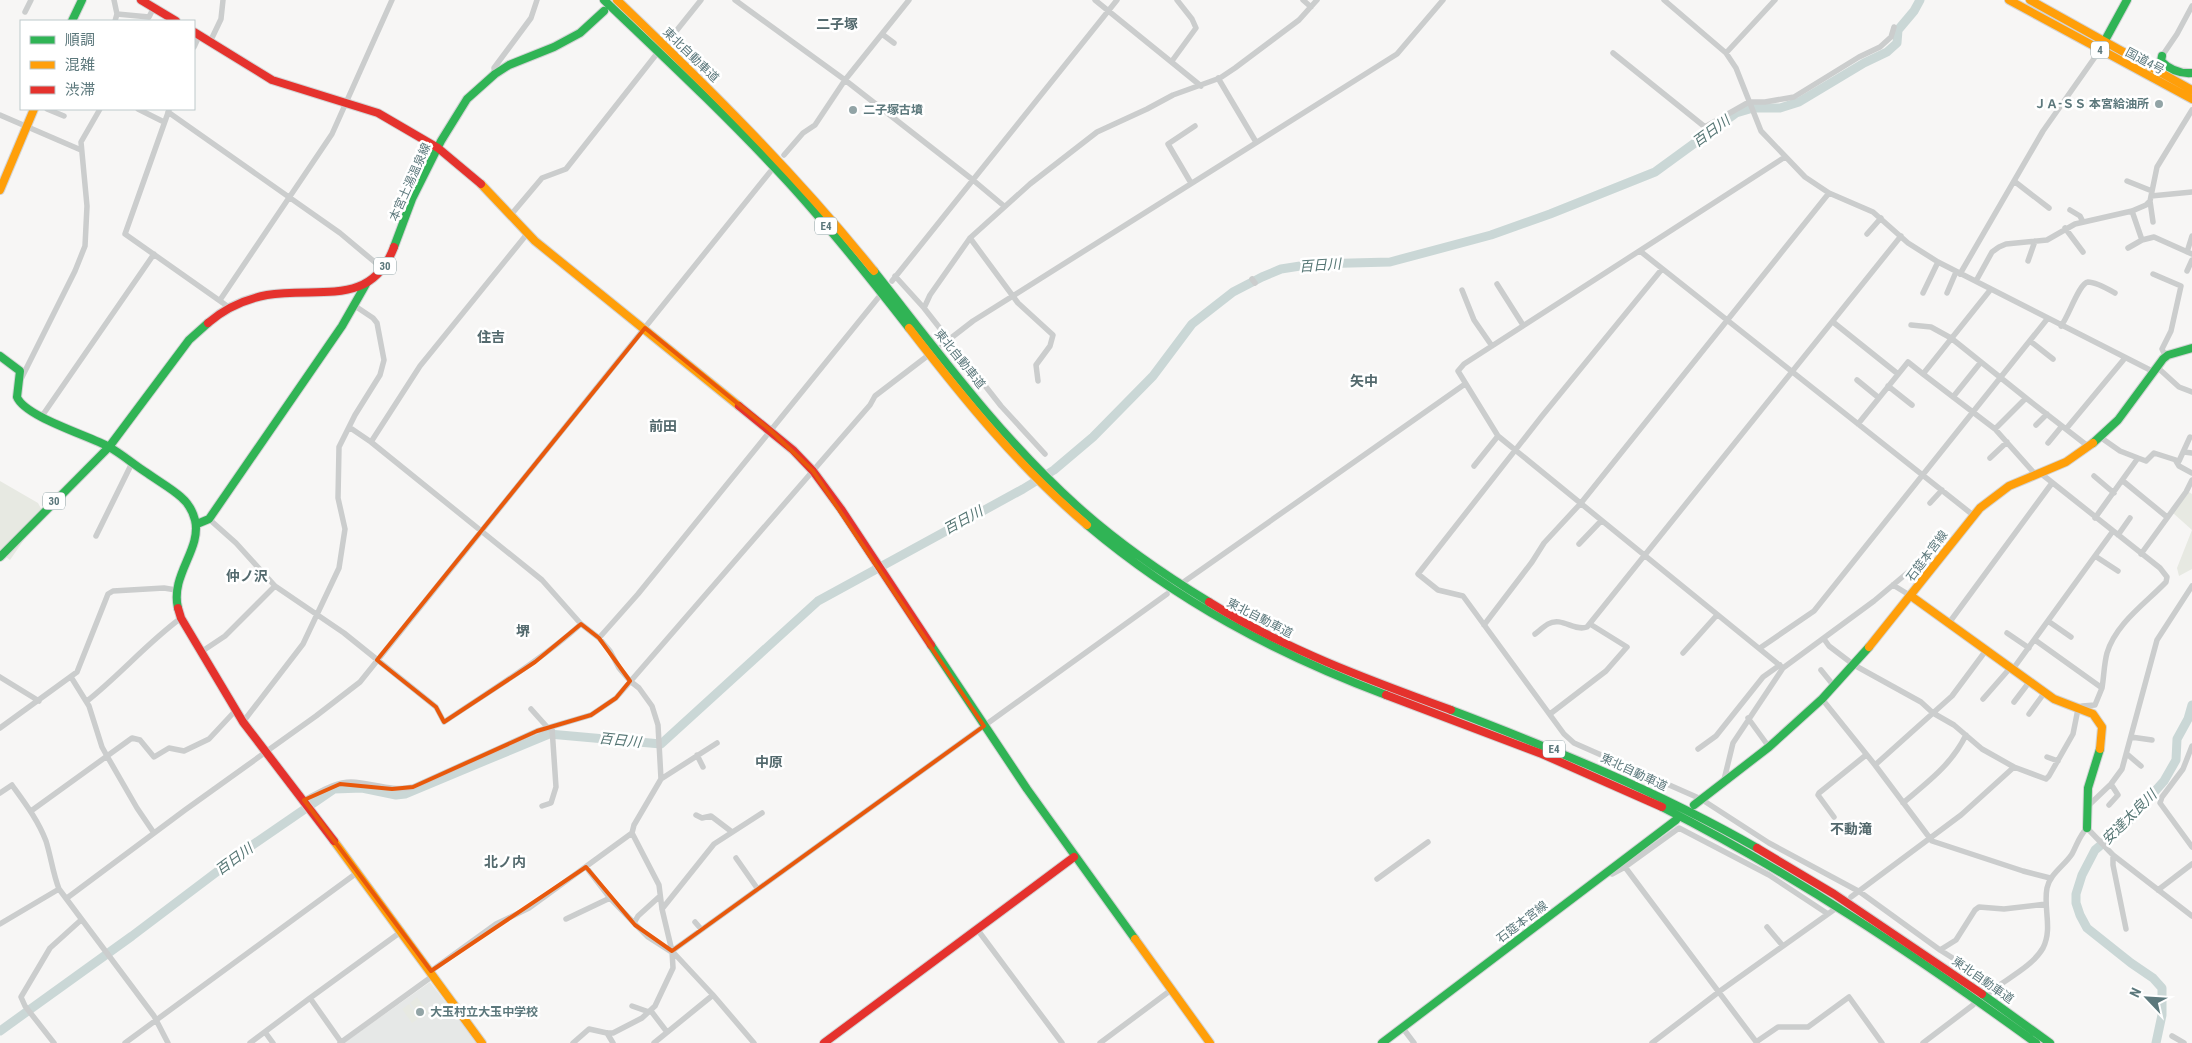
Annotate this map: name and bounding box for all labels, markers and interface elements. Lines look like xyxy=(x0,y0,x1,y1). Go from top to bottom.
district label: 二子塚 xyxy=(816,16,858,32)
legend xyxy=(20,20,195,110)
street label: 東北自動車道 xyxy=(660,25,722,85)
text: 順調 xyxy=(65,31,95,49)
road number: 4 xyxy=(2091,42,2109,58)
street label: 国道4号 xyxy=(2123,45,2167,77)
text: 混雑 xyxy=(65,56,95,74)
text: 渋滞 xyxy=(65,81,95,99)
place label: ＪＡ-ＳＳ 本宮給油所 xyxy=(2034,97,2149,111)
marker: ＪＡ-ＳＳ 本宮給油所 xyxy=(2153,98,2165,110)
place label: 二子塚古墳 xyxy=(863,103,923,117)
marker: 二子塚古墳 xyxy=(847,104,859,116)
water label: 百日川 xyxy=(1689,111,1734,150)
street label: 本宮土湯温泉線 xyxy=(387,141,433,223)
road number: E4 xyxy=(815,218,837,235)
water label: 百日川 xyxy=(1298,255,1344,274)
road number: 30 xyxy=(374,258,396,274)
street label: 東北自動車道 xyxy=(932,327,988,391)
district label: 住吉 xyxy=(477,329,505,345)
district label: 矢中 xyxy=(1350,373,1378,389)
district label: 前田 xyxy=(649,418,677,434)
road number: 30 xyxy=(43,492,65,510)
water label: 百日川 xyxy=(941,502,987,537)
street label: 石筵本宮線 xyxy=(1903,528,1951,584)
district label: 仲ノ沢 xyxy=(226,568,268,584)
street label: 東北自動車道 xyxy=(1225,595,1295,641)
district label: 堺 xyxy=(516,623,530,639)
water label: 百日川 xyxy=(598,730,644,750)
road number: E4 xyxy=(1543,741,1565,758)
street label: 東北自動車道 xyxy=(1598,750,1670,794)
district label: 中原 xyxy=(755,754,783,770)
water label: 安達太良川 xyxy=(2099,785,2161,847)
district label: 不動滝 xyxy=(1830,821,1872,837)
water label: 百日川 xyxy=(212,839,257,878)
district label: 北ノ内 xyxy=(484,854,526,870)
street label: 石筵本宮線 xyxy=(1494,898,1550,946)
street label: 東北自動車道 xyxy=(1949,954,2017,1006)
north arrow xyxy=(2122,973,2172,1023)
text: N xyxy=(2126,985,2144,1000)
place label: 大玉村立大玉中学校 xyxy=(430,1005,538,1019)
marker: 大玉村立大玉中学校 xyxy=(414,1006,426,1018)

